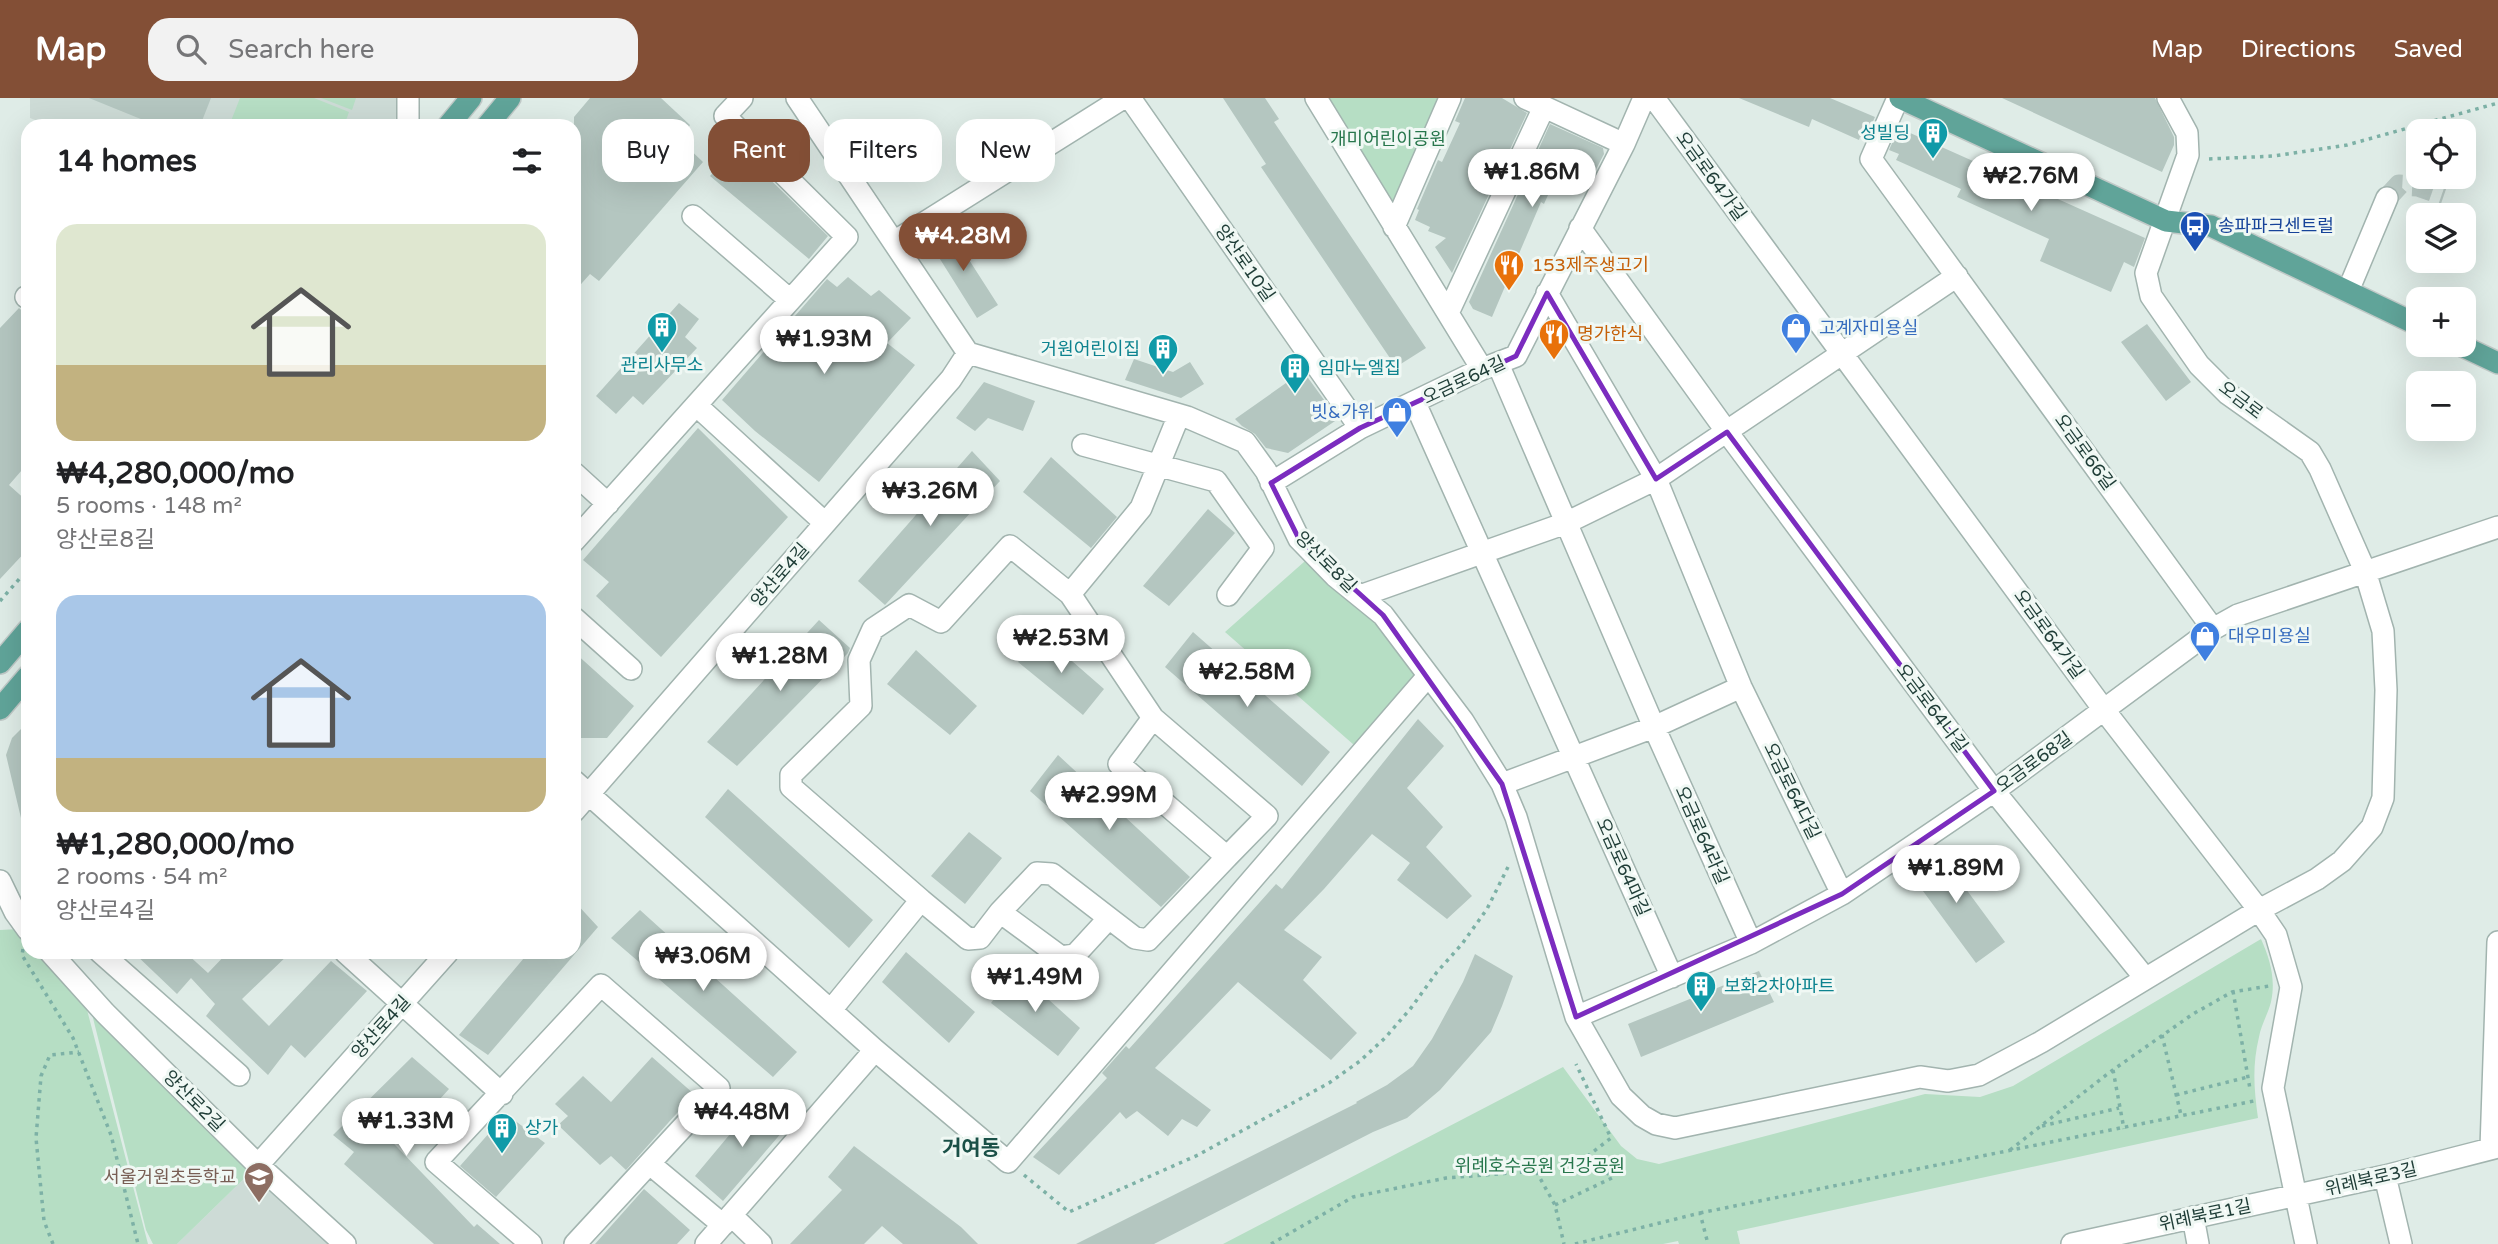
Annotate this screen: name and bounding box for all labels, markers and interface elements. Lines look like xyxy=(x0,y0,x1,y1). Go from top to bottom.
search box xyxy=(148,18,638,81)
text: Map xyxy=(35,30,106,69)
icon: search xyxy=(172,30,210,68)
text: Search here xyxy=(228,34,374,65)
text: Map xyxy=(2151,35,2203,64)
text: Directions xyxy=(2241,35,2356,64)
text: Saved xyxy=(2394,35,2463,64)
building icon: 성빌딩 xyxy=(1916,116,1950,160)
chip: Buy xyxy=(602,119,694,182)
chip: Rent xyxy=(708,119,810,182)
chip: Filters xyxy=(824,119,942,182)
chip: New xyxy=(956,119,1055,182)
map controls xyxy=(2406,119,2476,441)
button: locate xyxy=(2406,119,2476,189)
place label: 성빌딩 xyxy=(1860,122,1910,144)
street label: 오금로64가길 xyxy=(1671,127,1751,225)
park label: 개미어린이공원 xyxy=(1330,128,1446,150)
icon: filters xyxy=(508,142,546,180)
text: 14 homes xyxy=(56,143,197,180)
pin: ₩1.86M xyxy=(1475,150,1589,209)
pin: ₩2.76M xyxy=(1974,153,2088,213)
text: ₩1.86M xyxy=(1484,158,1580,186)
text: ₩2.76M xyxy=(1983,162,2079,190)
button: layers xyxy=(2406,203,2476,273)
bus stop icon: 송파파크센트럴 xyxy=(2178,209,2212,253)
pin: ₩4.28M xyxy=(906,214,1020,273)
place label: 송파파크센트럴 xyxy=(2218,215,2334,237)
street label: 양산로10길 xyxy=(1211,220,1279,306)
text: ₩4.28M xyxy=(915,222,1011,250)
restaurant icon: 153제주생고기 xyxy=(1492,248,1526,292)
place label: 153제주생고기 xyxy=(1532,254,1649,276)
icon: home xyxy=(238,269,364,395)
button: + xyxy=(2406,287,2476,357)
building icon: 관리사무소 xyxy=(645,310,679,354)
shop icon: 고계자미용실 xyxy=(1779,311,1813,355)
pin: ₩1.93M xyxy=(767,316,881,376)
restaurant icon: 명가한식 xyxy=(1537,317,1571,361)
place label: 고계자미용실 xyxy=(1819,317,1918,339)
place label: 명가한식 xyxy=(1577,323,1643,345)
text: ₩1.93M xyxy=(776,325,872,353)
building icon: 거원어린이집 xyxy=(1146,332,1180,376)
place label: 거원어린이집 xyxy=(1041,338,1140,360)
building icon: 임마누엘집 xyxy=(1278,351,1312,395)
street label: 오금로64길 xyxy=(1419,351,1509,409)
place label: 관리사무소 xyxy=(621,354,703,376)
place label: 임마누엘집 xyxy=(1318,357,1401,379)
button: − xyxy=(2406,371,2476,441)
street label: 오금로 xyxy=(2215,376,2267,424)
shop icon: 빗&가위 xyxy=(1380,395,1414,439)
place label: 빗&가위 xyxy=(1311,401,1374,423)
street label: 오금로66길 xyxy=(2050,410,2120,494)
text: ₩4,280,000/mo xyxy=(56,455,295,492)
pin: ₩3.26M xyxy=(873,468,987,528)
text: ₩3.26M xyxy=(882,477,978,505)
text: 5 rooms · 148 m² xyxy=(56,492,242,520)
text: 양산로8길 xyxy=(56,526,155,554)
street label: 양산로8길 xyxy=(1291,527,1361,597)
street label: 양산로4길 xyxy=(746,539,814,611)
street label: 오금로64가길 xyxy=(2009,585,2089,683)
pin: ₩2.53M xyxy=(1004,616,1118,675)
shop icon: 대우미용실 xyxy=(2188,619,2222,663)
text: ₩2.53M xyxy=(1013,624,1109,652)
place label: 대우미용실 xyxy=(2228,625,2311,647)
pin: ₩1.28M xyxy=(723,634,837,693)
icon: home xyxy=(238,640,364,766)
text: ₩1.28M xyxy=(732,642,828,670)
pin: ₩2.58M xyxy=(1190,650,1304,709)
text: ₩2.58M xyxy=(1199,658,1295,686)
street label: 오금로64나길 xyxy=(1891,659,1973,757)
street label: 오금로68길 xyxy=(1992,727,2076,797)
street label: 오금로64다길 xyxy=(1759,739,1825,843)
pin: ₩2.99M xyxy=(1052,772,1166,832)
text: ₩2.99M xyxy=(1061,781,1157,809)
street label: 오금로64라길 xyxy=(1671,782,1733,888)
street label: 오금로64마길 xyxy=(1592,814,1654,920)
text: ₩1,280,000/mo xyxy=(56,826,295,863)
pin: ₩1.89M xyxy=(1899,846,2013,905)
text: ₩1.89M xyxy=(1908,854,2004,882)
text: 2 rooms · 54 m² xyxy=(56,863,227,891)
text: 양산로4길 xyxy=(56,897,155,925)
pin: ₩3.06M xyxy=(646,934,760,993)
text: ₩3.06M xyxy=(655,942,751,970)
pin: ₩1.49M xyxy=(978,954,1092,1014)
text: ₩1.49M xyxy=(987,963,1083,991)
building icon: 보화2차아파트 xyxy=(1684,969,1718,1013)
place label: 보화2차아파트 xyxy=(1724,975,1835,997)
street label: 양산로4길 xyxy=(347,991,415,1063)
street label: 양산로2길 xyxy=(159,1066,229,1136)
pin: ₩4.48M xyxy=(685,1090,799,1149)
pin: ₩1.33M xyxy=(349,1098,463,1158)
text: ₩4.48M xyxy=(694,1098,790,1126)
text: ₩1.33M xyxy=(358,1107,454,1135)
building icon: 상가 xyxy=(485,1111,519,1155)
place label: 상가 xyxy=(525,1117,559,1139)
district label: 거여동 xyxy=(942,1136,1000,1161)
park label: 위례호수공원 건강공원 xyxy=(1455,1155,1625,1177)
street label: 위례북로3길 xyxy=(2323,1158,2419,1200)
school or university icon: 서울거원초등학교 xyxy=(242,1160,276,1204)
place label: 서울거원초등학교 xyxy=(104,1166,236,1188)
street label: 위례북로1길 xyxy=(2157,1194,2253,1236)

